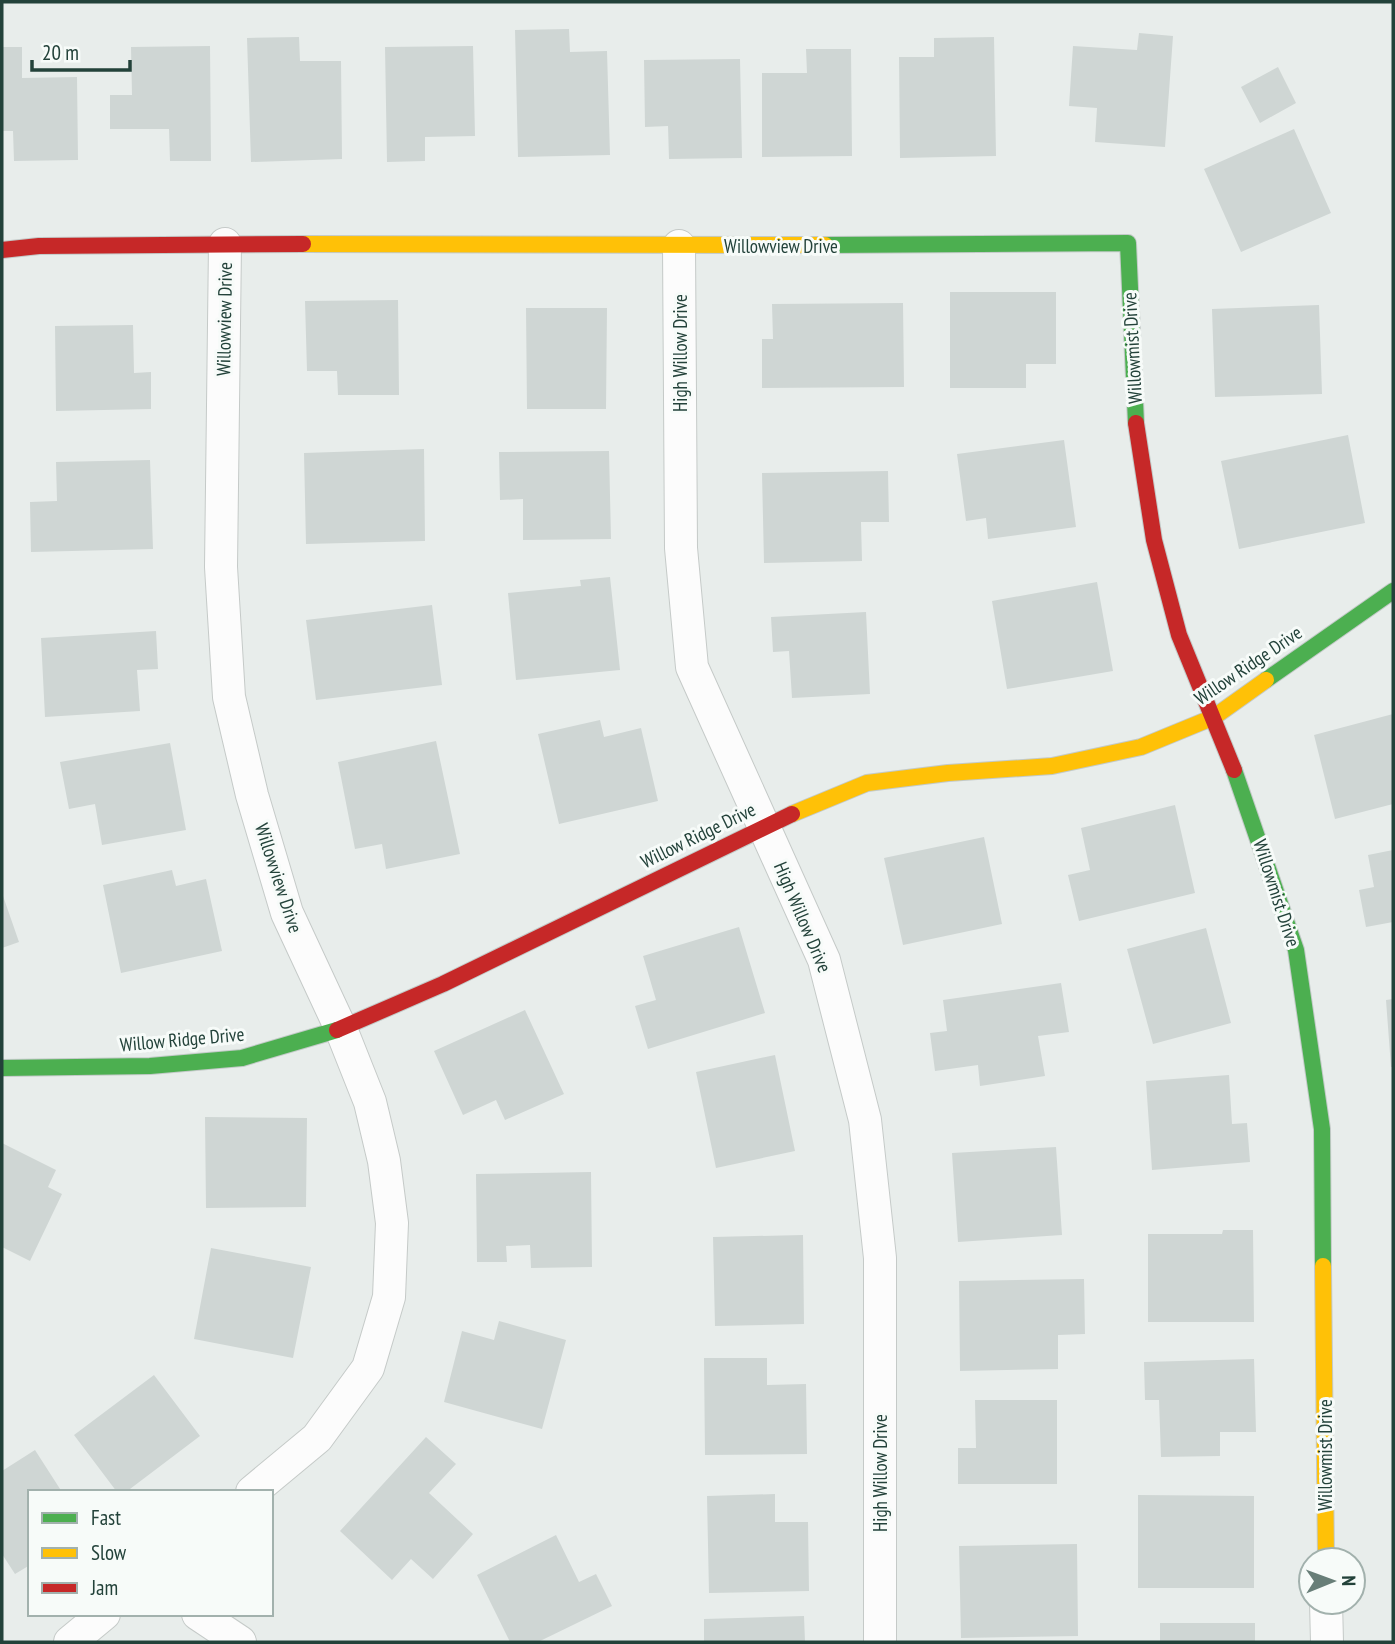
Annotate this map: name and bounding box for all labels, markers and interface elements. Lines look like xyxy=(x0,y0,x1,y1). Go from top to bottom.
scale bar xyxy=(32,28,130,72)
text: 20 m xyxy=(42,39,79,66)
street label: Willowview Drive xyxy=(724,234,838,258)
street label: Willowview Drive xyxy=(211,262,237,376)
street label: Willowmist Drive xyxy=(1117,291,1147,404)
street label: High Willow Drive xyxy=(668,294,692,412)
street label: Willow Ridge Drive xyxy=(1190,620,1307,710)
street label: Willow Ridge Drive xyxy=(637,797,759,873)
street label: Willowview Drive xyxy=(250,820,308,936)
street label: Willowmist Drive xyxy=(1248,836,1306,950)
street label: High Willow Drive xyxy=(769,858,837,976)
street label: Willow Ridge Drive xyxy=(119,1022,245,1056)
street label: Willowmist Drive xyxy=(1313,1399,1337,1511)
street label: High Willow Drive xyxy=(868,1414,892,1532)
legend xyxy=(28,1490,273,1616)
text: Fast xyxy=(91,1504,121,1531)
text: Slow xyxy=(91,1539,127,1566)
north arrow xyxy=(1297,1546,1367,1616)
text: Jam xyxy=(90,1574,118,1601)
text: N xyxy=(1337,1575,1361,1586)

